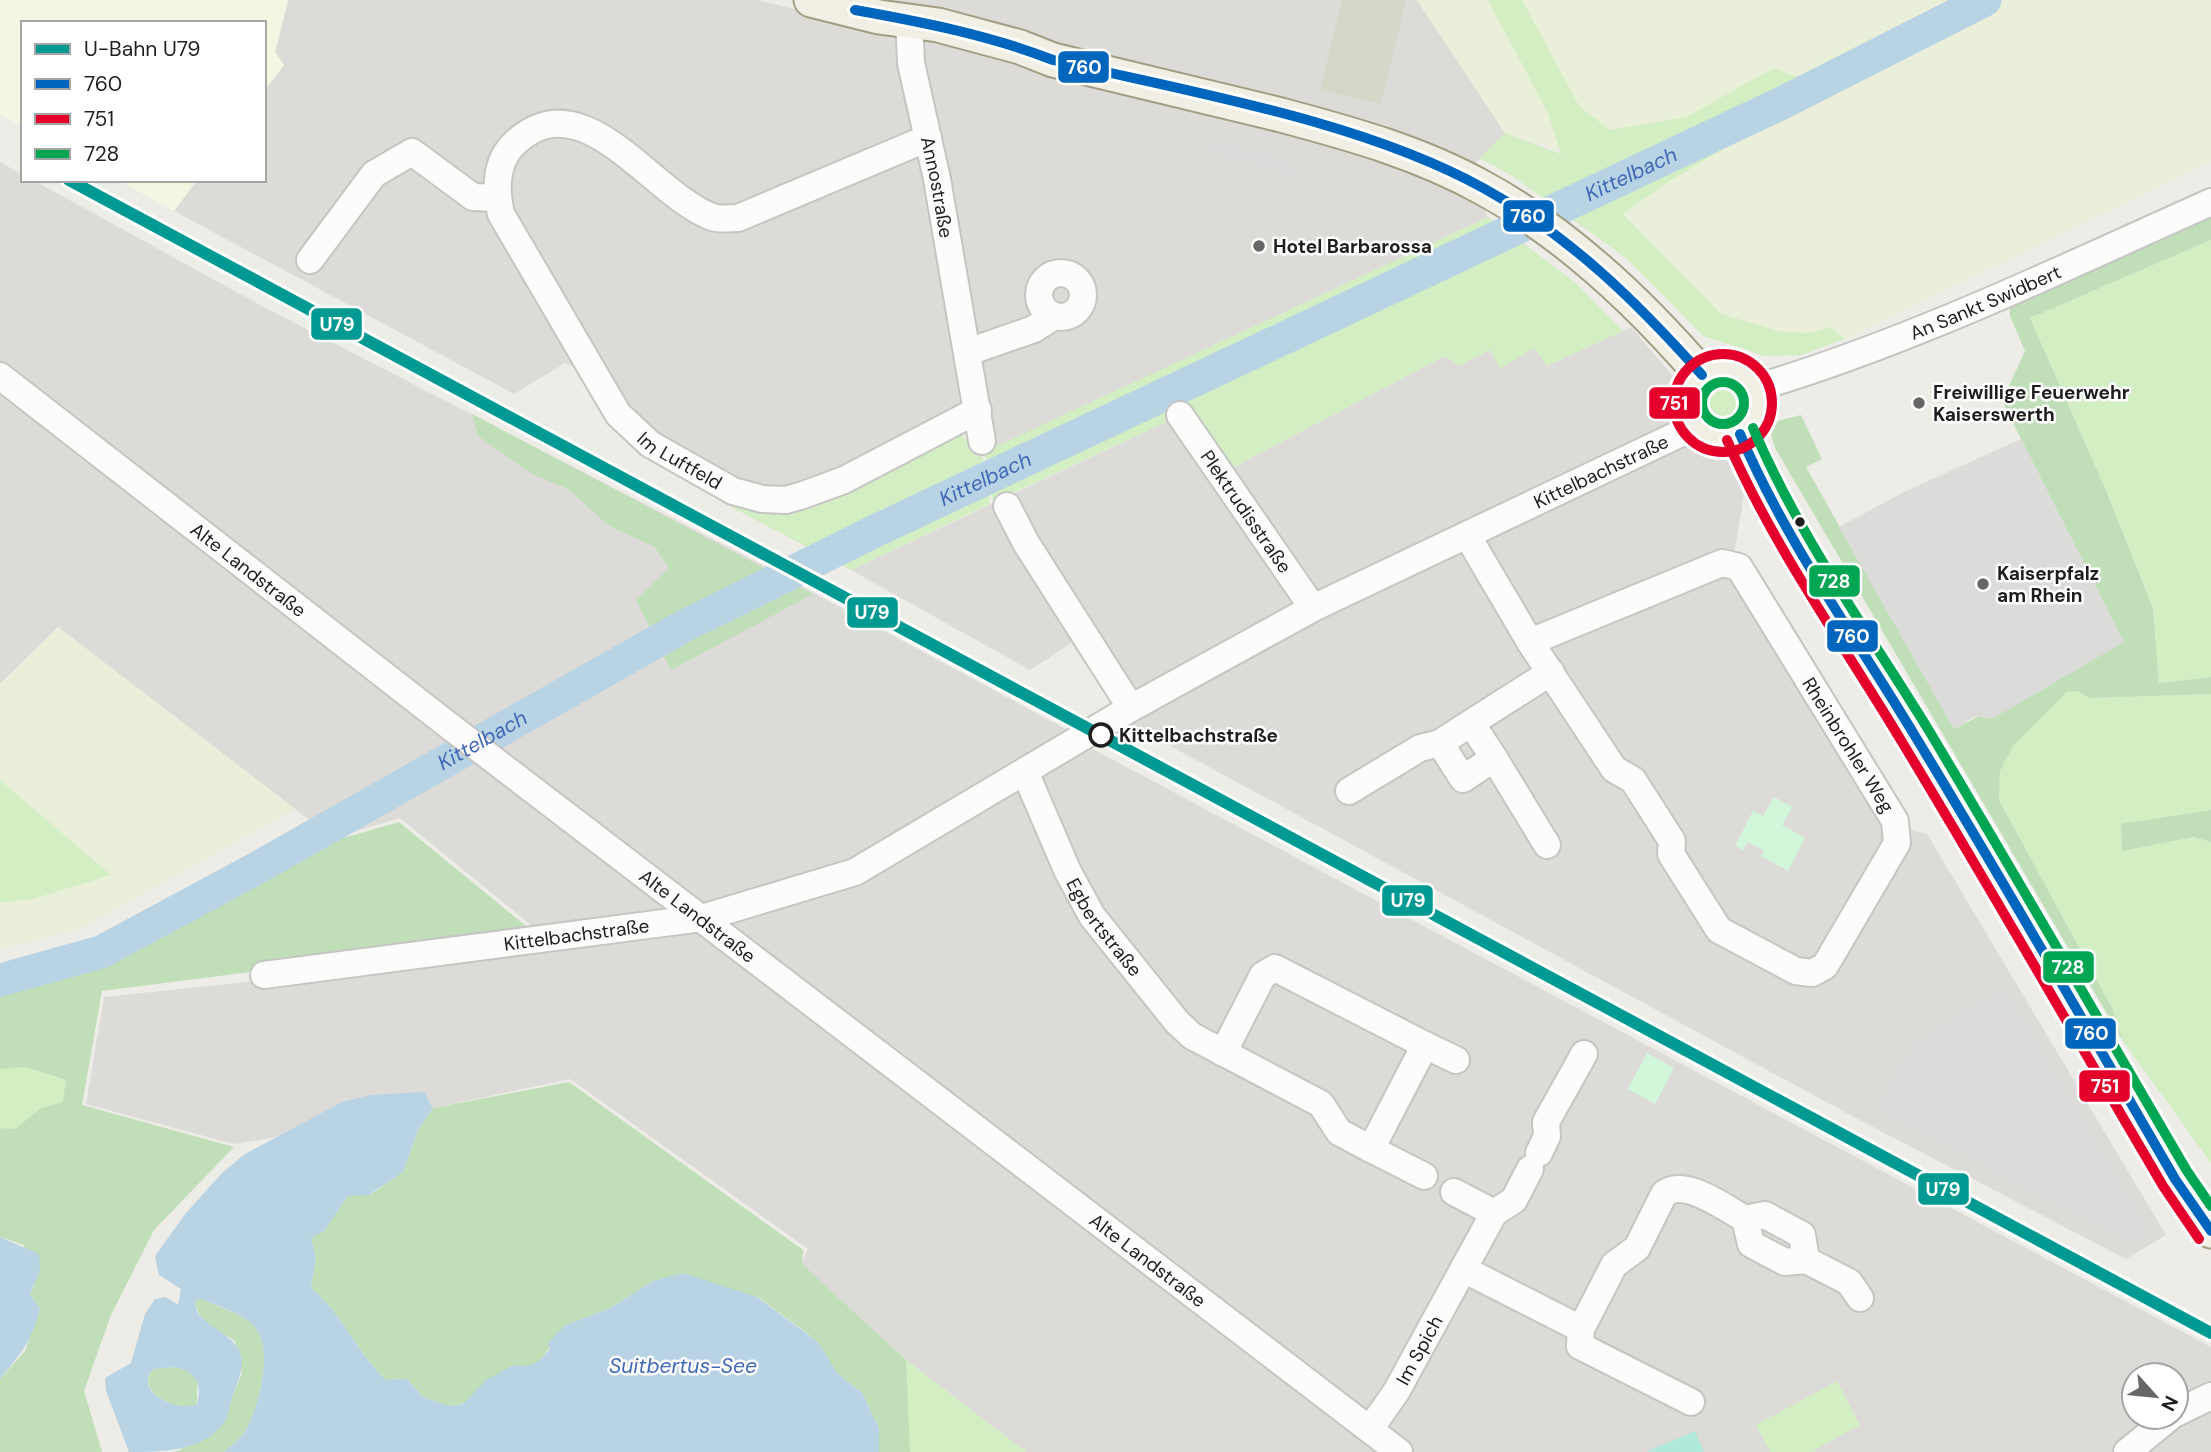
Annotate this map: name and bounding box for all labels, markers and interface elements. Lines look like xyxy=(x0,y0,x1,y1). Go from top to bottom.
legend xyxy=(21,21,266,182)
text: U-Bahn U79 xyxy=(84,35,201,63)
line badge: 760 xyxy=(1057,50,1110,84)
text: 760 xyxy=(1066,55,1102,80)
text: 760 xyxy=(84,70,122,98)
text: 751 xyxy=(84,105,114,133)
street label: Annostraße xyxy=(915,134,959,240)
text: 728 xyxy=(84,140,119,168)
water label: Kittelbach xyxy=(1580,141,1682,208)
line badge: 760 xyxy=(1502,199,1555,233)
text: 760 xyxy=(1510,204,1546,229)
place label: Hotel Barbarossa xyxy=(1273,234,1432,259)
marker: Hotel Barbarossa xyxy=(1251,238,1267,254)
street label: An Sankt Swidbert xyxy=(1906,259,2065,345)
line badge: U79 xyxy=(310,307,363,341)
text: U79 xyxy=(319,312,355,337)
place label: Freiwillige Feuerwehr Kaiserswerth xyxy=(1933,380,2130,427)
line badge: 751 xyxy=(1648,386,1701,420)
text: 751 xyxy=(1660,391,1688,416)
marker: Freiwillige Feuerwehr Kaiserswerth xyxy=(1911,395,1927,411)
street label: Im Luftfeld xyxy=(632,426,727,495)
street label: Kittelbachstraße xyxy=(1529,428,1672,514)
water label: Kittelbach xyxy=(935,445,1036,513)
street label: Plektrudisstraße xyxy=(1195,445,1298,578)
unlabelled marker xyxy=(1793,515,1807,529)
street label: Alte Landstraße xyxy=(186,517,311,622)
place label: Kaiserpfalz am Rhein xyxy=(1997,561,2099,608)
line badge: 728 xyxy=(1808,564,1861,598)
text: 728 xyxy=(1818,569,1850,594)
marker: Kaiserpfalz am Rhein xyxy=(1975,576,1991,592)
line badge: U79 xyxy=(846,596,899,629)
text: U79 xyxy=(854,600,890,625)
line badge: 760 xyxy=(1826,619,1879,653)
text: 760 xyxy=(1834,624,1870,649)
street label: Rheinbrohler Weg xyxy=(1796,673,1900,818)
water label: Kittelbach xyxy=(432,704,532,777)
marker: Kittelbachstraße xyxy=(1089,723,1113,747)
place label: Kittelbachstraße xyxy=(1119,723,1278,748)
street label: Alte Landstraße xyxy=(634,863,761,968)
street label: Egbertstraße xyxy=(1061,873,1148,981)
line badge: U79 xyxy=(1381,884,1434,917)
text: U79 xyxy=(1390,888,1426,913)
street label: Kittelbachstraße xyxy=(502,913,651,956)
line badge: 728 xyxy=(2042,950,2095,984)
text: 728 xyxy=(2052,955,2084,980)
line badge: 760 xyxy=(2064,1017,2117,1050)
text: 760 xyxy=(2073,1021,2109,1046)
line badge: 751 xyxy=(2078,1069,2131,1103)
text: 751 xyxy=(2091,1074,2119,1099)
line badge: U79 xyxy=(1917,1172,1970,1206)
text: U79 xyxy=(1925,1177,1961,1202)
street label: Alte Landstraße xyxy=(1085,1208,1211,1313)
street label: Im Spich xyxy=(1390,1311,1448,1389)
water label: Suitbertus-See xyxy=(609,1352,757,1380)
north arrow xyxy=(2120,1361,2190,1431)
text: N xyxy=(2155,1392,2184,1415)

